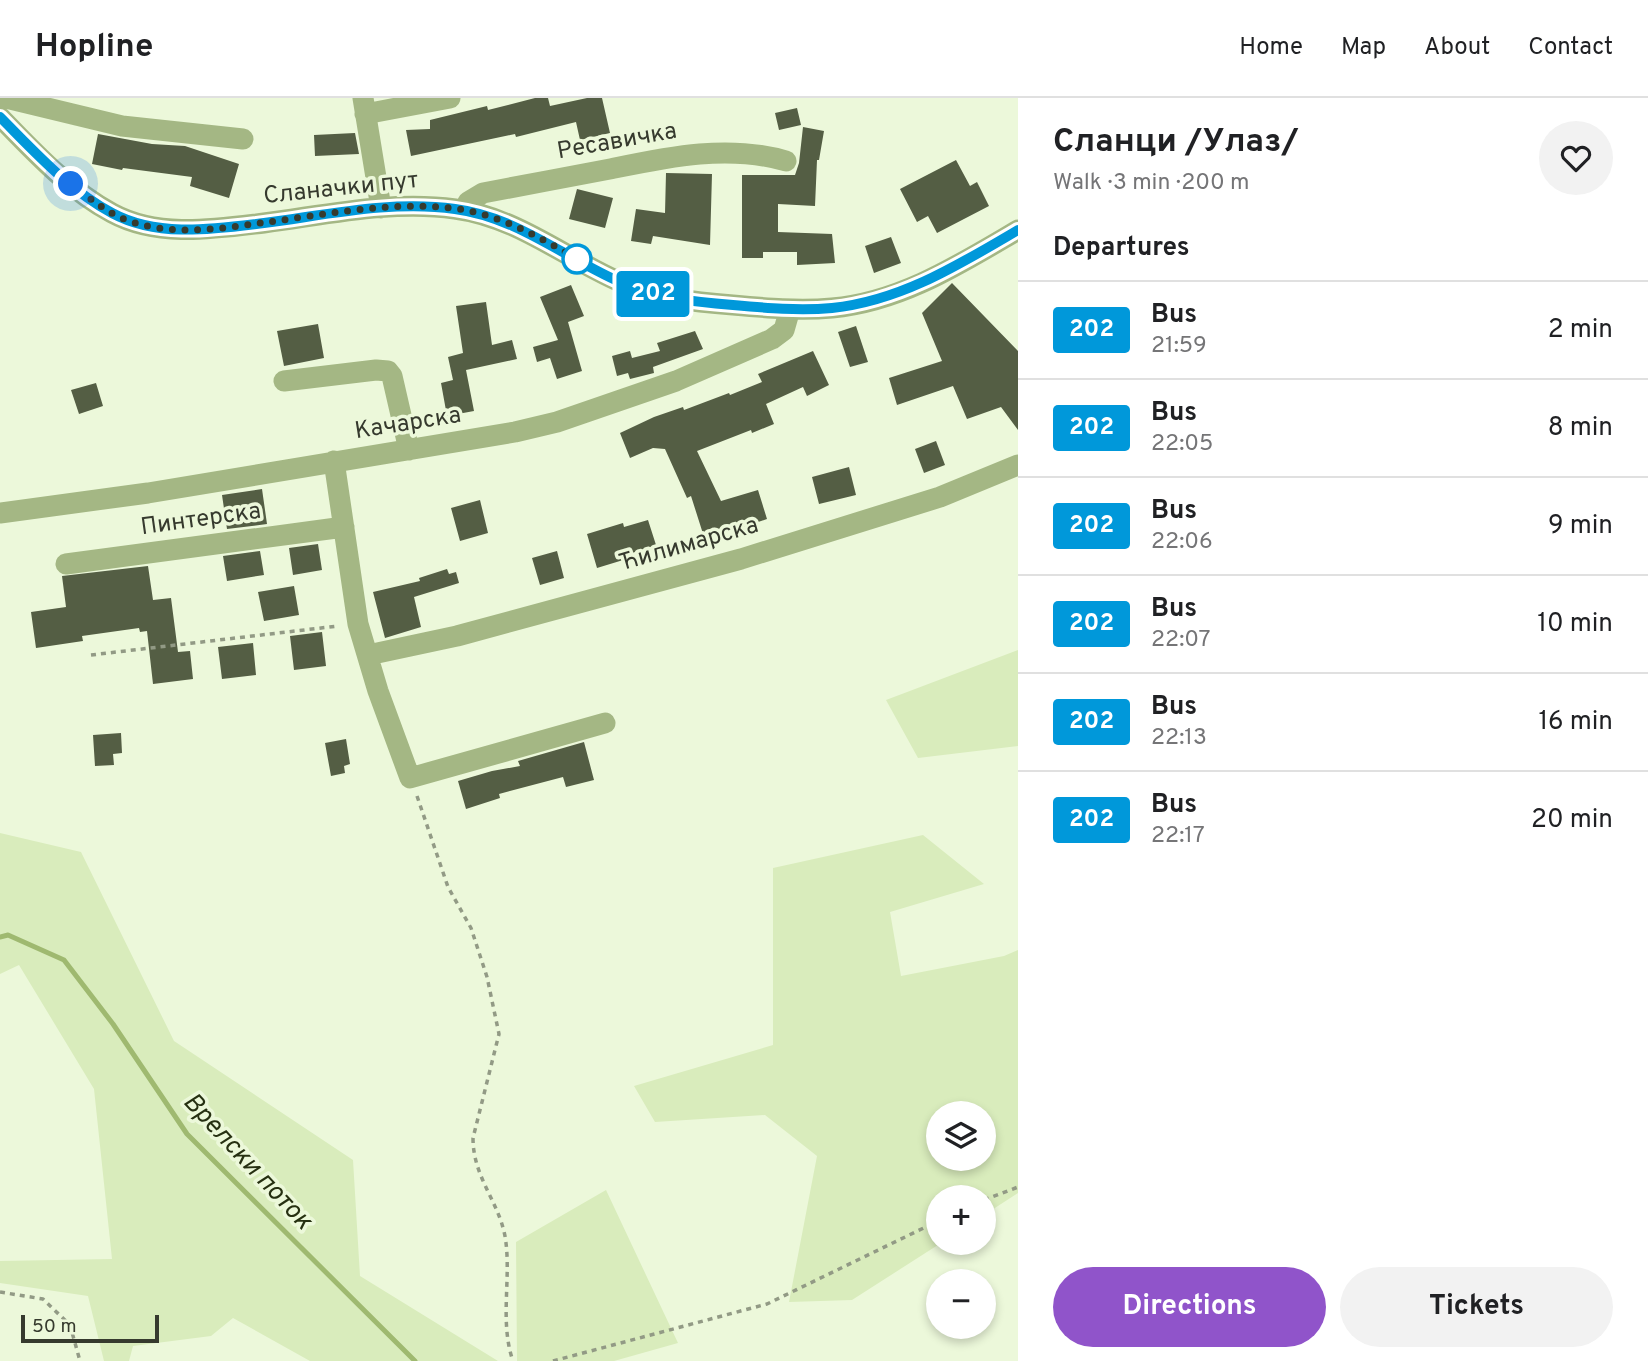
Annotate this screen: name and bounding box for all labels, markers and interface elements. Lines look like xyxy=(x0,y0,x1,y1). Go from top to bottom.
text: Hopline xyxy=(35,27,153,69)
text: Home xyxy=(1239,33,1303,63)
text: Map xyxy=(1341,33,1386,63)
text: About xyxy=(1424,33,1490,63)
text: Contact xyxy=(1528,33,1613,63)
street label: Ресавичка xyxy=(555,117,679,167)
button: heart xyxy=(1539,121,1613,195)
text: Сланци /Улаз/ xyxy=(1053,122,1299,164)
your location xyxy=(53,166,88,201)
street label: Сланачки пут xyxy=(262,166,420,212)
text: Walk · 3 min · 200 m xyxy=(1053,169,1250,198)
text: Departures xyxy=(1053,232,1190,265)
unlabelled marker xyxy=(562,244,592,274)
line badge: 202 xyxy=(613,271,693,317)
text: 202 xyxy=(630,279,676,309)
text: Bus xyxy=(1151,299,1197,332)
text: 2 min xyxy=(1548,314,1613,347)
text: 202 xyxy=(1069,315,1114,345)
text: 21:59 xyxy=(1151,332,1207,361)
text: Bus xyxy=(1151,397,1197,430)
street label: Качарска xyxy=(353,401,463,447)
text: 8 min xyxy=(1548,412,1613,445)
text: 202 xyxy=(1069,413,1114,443)
text: 22:05 xyxy=(1151,430,1213,459)
text: Bus xyxy=(1151,495,1197,528)
street label: Пинтерска xyxy=(139,497,263,543)
text: 9 min xyxy=(1548,510,1613,543)
street label: Ћилимарска xyxy=(616,511,762,579)
text: 202 xyxy=(1069,511,1114,541)
text: 22:06 xyxy=(1151,528,1213,557)
text: Bus xyxy=(1151,593,1197,626)
text: 10 min xyxy=(1537,608,1613,641)
text: 202 xyxy=(1069,609,1114,639)
text: 22:07 xyxy=(1151,626,1210,655)
text: Bus xyxy=(1151,691,1197,724)
text: 16 min xyxy=(1538,706,1613,739)
text: 202 xyxy=(1069,707,1114,737)
text: 22:13 xyxy=(1151,724,1207,753)
text: Bus xyxy=(1151,789,1197,822)
text: 20 min xyxy=(1531,804,1613,837)
text: 202 xyxy=(1069,805,1114,835)
text: 22:17 xyxy=(1151,822,1205,851)
water label: Врелски поток xyxy=(175,1086,320,1238)
map controls xyxy=(926,1101,996,1339)
button: layers xyxy=(926,1101,996,1171)
button: + xyxy=(926,1185,996,1255)
button: Directions xyxy=(1053,1267,1326,1347)
button: Tickets xyxy=(1340,1267,1613,1347)
button: − xyxy=(926,1269,996,1339)
scale bar xyxy=(21,1312,159,1344)
text: 50 m xyxy=(32,1315,77,1339)

